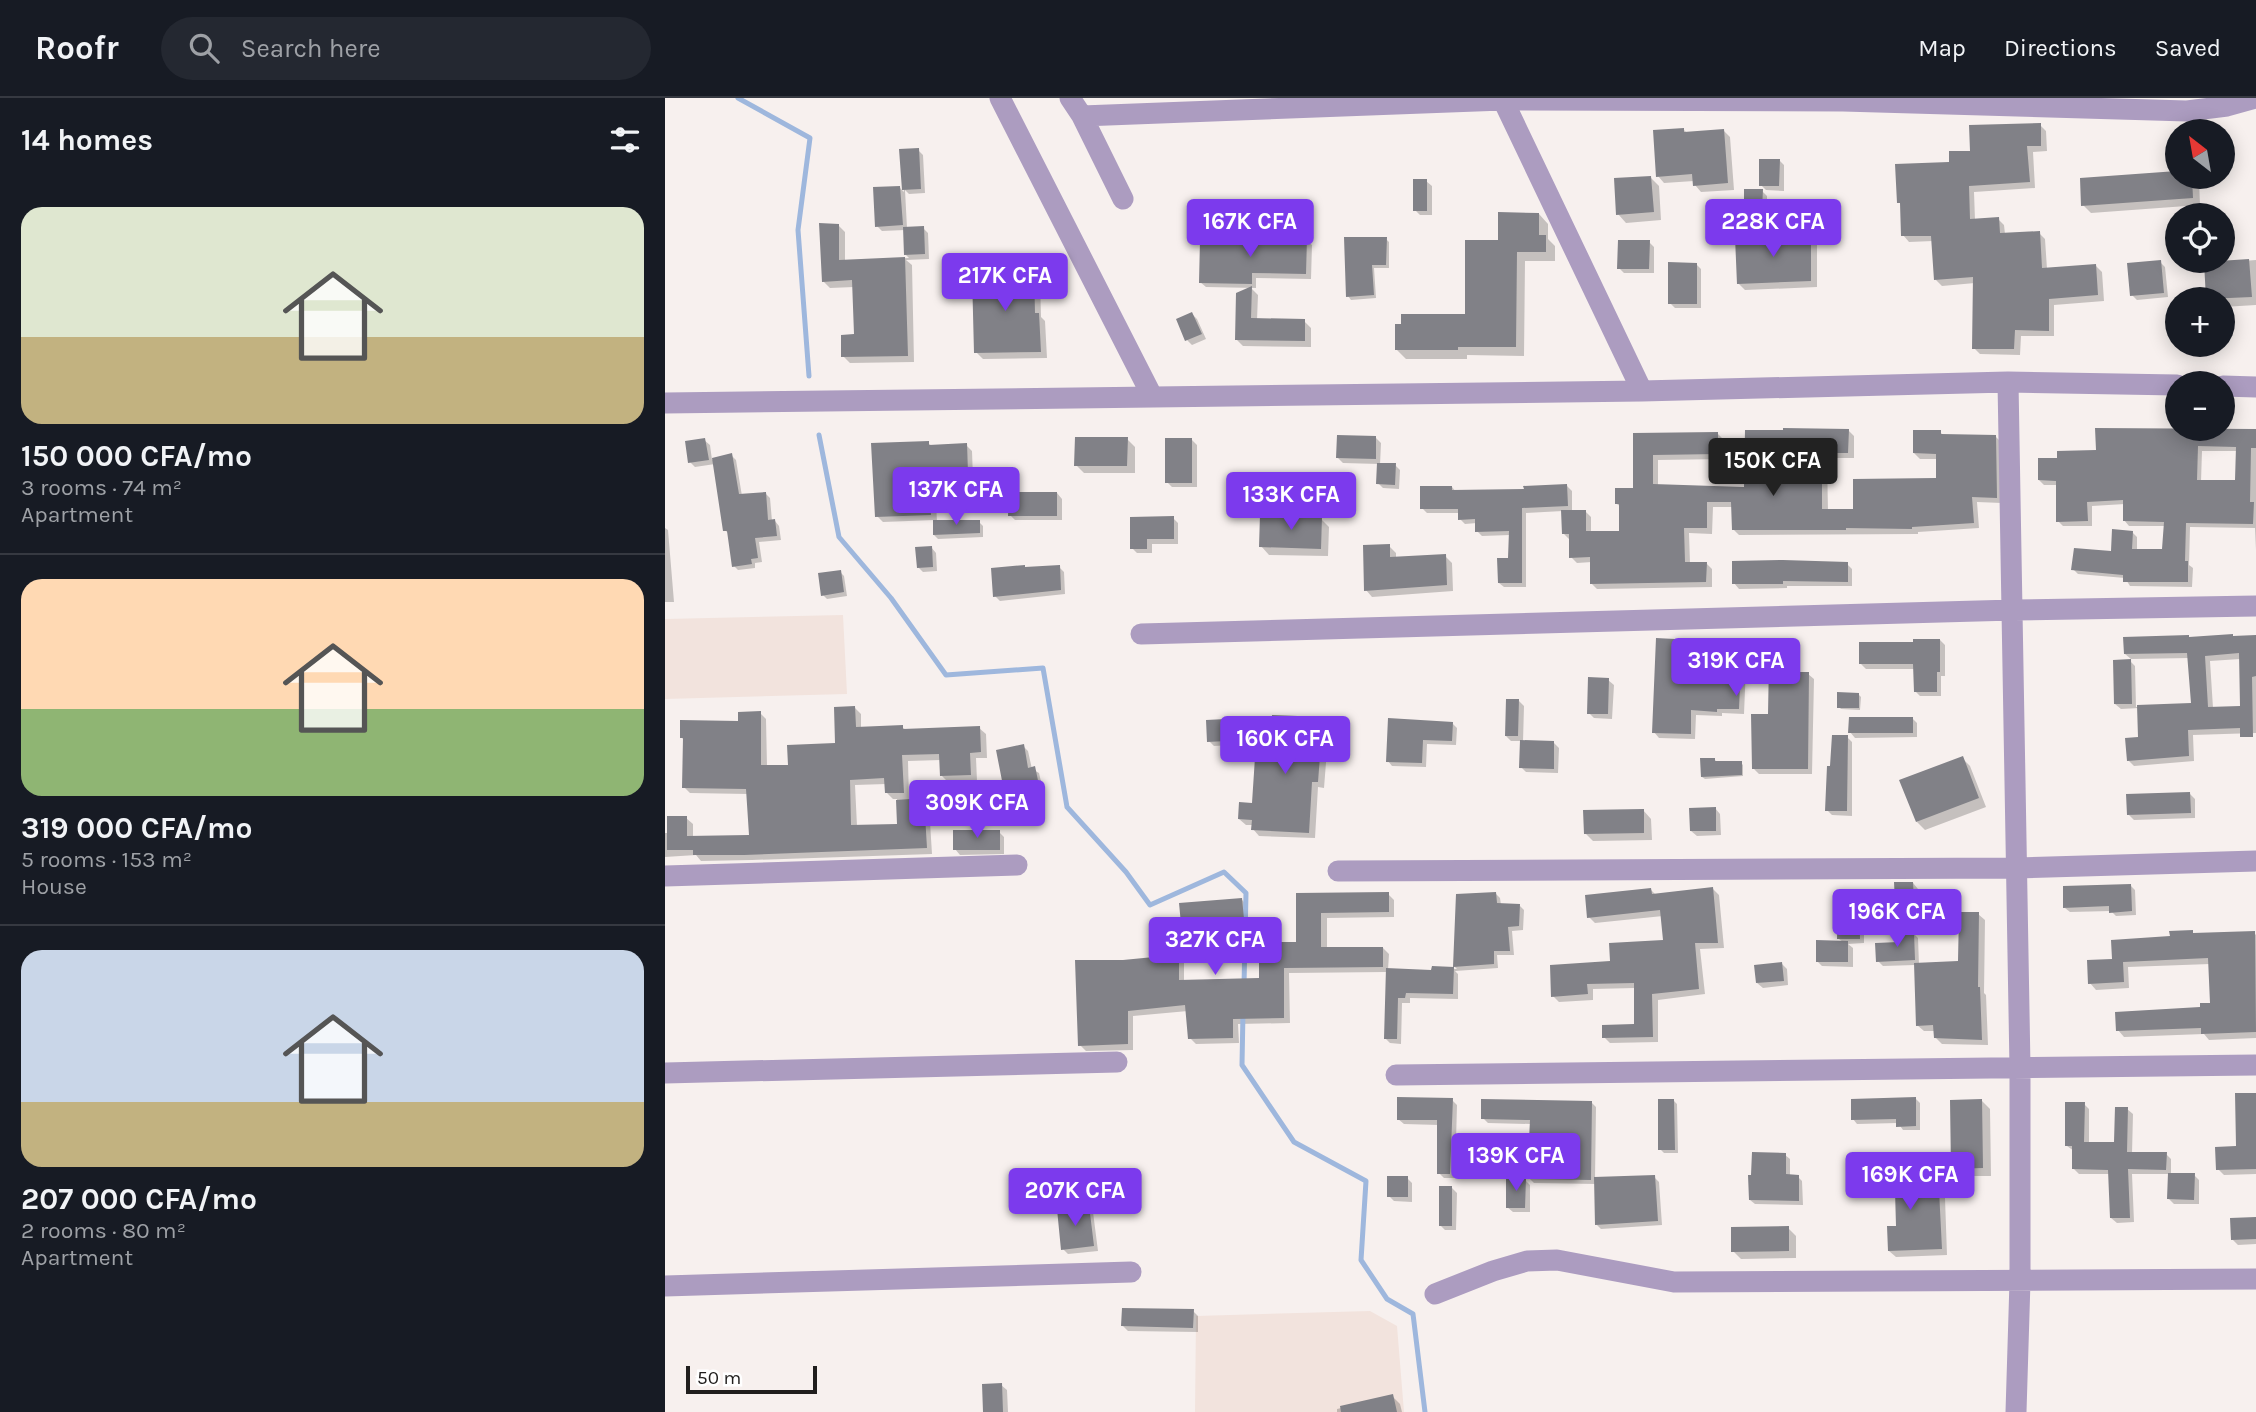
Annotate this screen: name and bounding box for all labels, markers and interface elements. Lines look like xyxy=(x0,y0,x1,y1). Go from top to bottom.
search box xyxy=(161,17,651,80)
text: Roofr xyxy=(35,29,119,67)
icon: search xyxy=(185,29,223,67)
text: Search here xyxy=(241,33,381,64)
text: Map xyxy=(1918,34,1966,62)
text: Directions xyxy=(2004,34,2117,62)
text: Saved xyxy=(2155,34,2221,62)
north arrow xyxy=(2165,119,2235,189)
map controls xyxy=(2165,119,2235,441)
icon: filters xyxy=(606,121,644,159)
text: 14 homes xyxy=(21,122,153,158)
pin: 167K CFA xyxy=(1178,200,1322,259)
pin: 228K CFA xyxy=(1701,200,1845,259)
button: locate xyxy=(2165,203,2235,273)
text: 167K CFA xyxy=(1203,208,1297,235)
text: 228K CFA xyxy=(1721,208,1825,235)
icon: home xyxy=(270,253,396,379)
pin: 217K CFA xyxy=(933,254,1077,313)
text: 217K CFA xyxy=(958,262,1052,289)
button: + xyxy=(2165,287,2235,357)
button: − xyxy=(2165,371,2235,441)
text: 150 000 CFA/mo xyxy=(21,438,252,474)
pin: 150K CFA xyxy=(1701,438,1845,498)
text: 150K CFA xyxy=(1724,447,1822,474)
pin: 137K CFA xyxy=(884,468,1028,527)
pin: 133K CFA xyxy=(1219,472,1363,532)
text: 3 rooms · 74 m² xyxy=(21,474,182,501)
text: 137K CFA xyxy=(909,476,1003,503)
text: 133K CFA xyxy=(1242,481,1340,508)
text: Apartment xyxy=(21,501,133,528)
icon: home xyxy=(270,625,396,751)
pin: 319K CFA xyxy=(1664,638,1808,698)
text: 319K CFA xyxy=(1687,647,1785,674)
pin: 160K CFA xyxy=(1213,716,1357,776)
text: 160K CFA xyxy=(1236,725,1334,752)
pin: 309K CFA xyxy=(905,780,1049,840)
text: 309K CFA xyxy=(925,789,1029,816)
text: 319 000 CFA/mo xyxy=(21,810,253,846)
text: 5 rooms · 153 m² xyxy=(21,846,192,873)
text: House xyxy=(21,873,87,900)
pin: 196K CFA xyxy=(1825,890,1969,949)
text: 196K CFA xyxy=(1848,898,1946,925)
pin: 327K CFA xyxy=(1143,918,1287,977)
text: 327K CFA xyxy=(1165,926,1265,953)
icon: home xyxy=(270,996,396,1122)
pin: 139K CFA xyxy=(1444,1134,1588,1193)
text: 139K CFA xyxy=(1467,1142,1565,1169)
pin: 169K CFA xyxy=(1838,1152,1982,1212)
text: 169K CFA xyxy=(1861,1161,1959,1188)
pin: 207K CFA xyxy=(1003,1168,1147,1228)
text: 207K CFA xyxy=(1025,1177,1125,1204)
text: 207 000 CFA/mo xyxy=(21,1181,257,1217)
text: 2 rooms · 80 m² xyxy=(21,1217,186,1244)
text: Apartment xyxy=(21,1244,133,1271)
scale bar xyxy=(686,1363,817,1395)
text: 50 m xyxy=(697,1367,741,1389)

